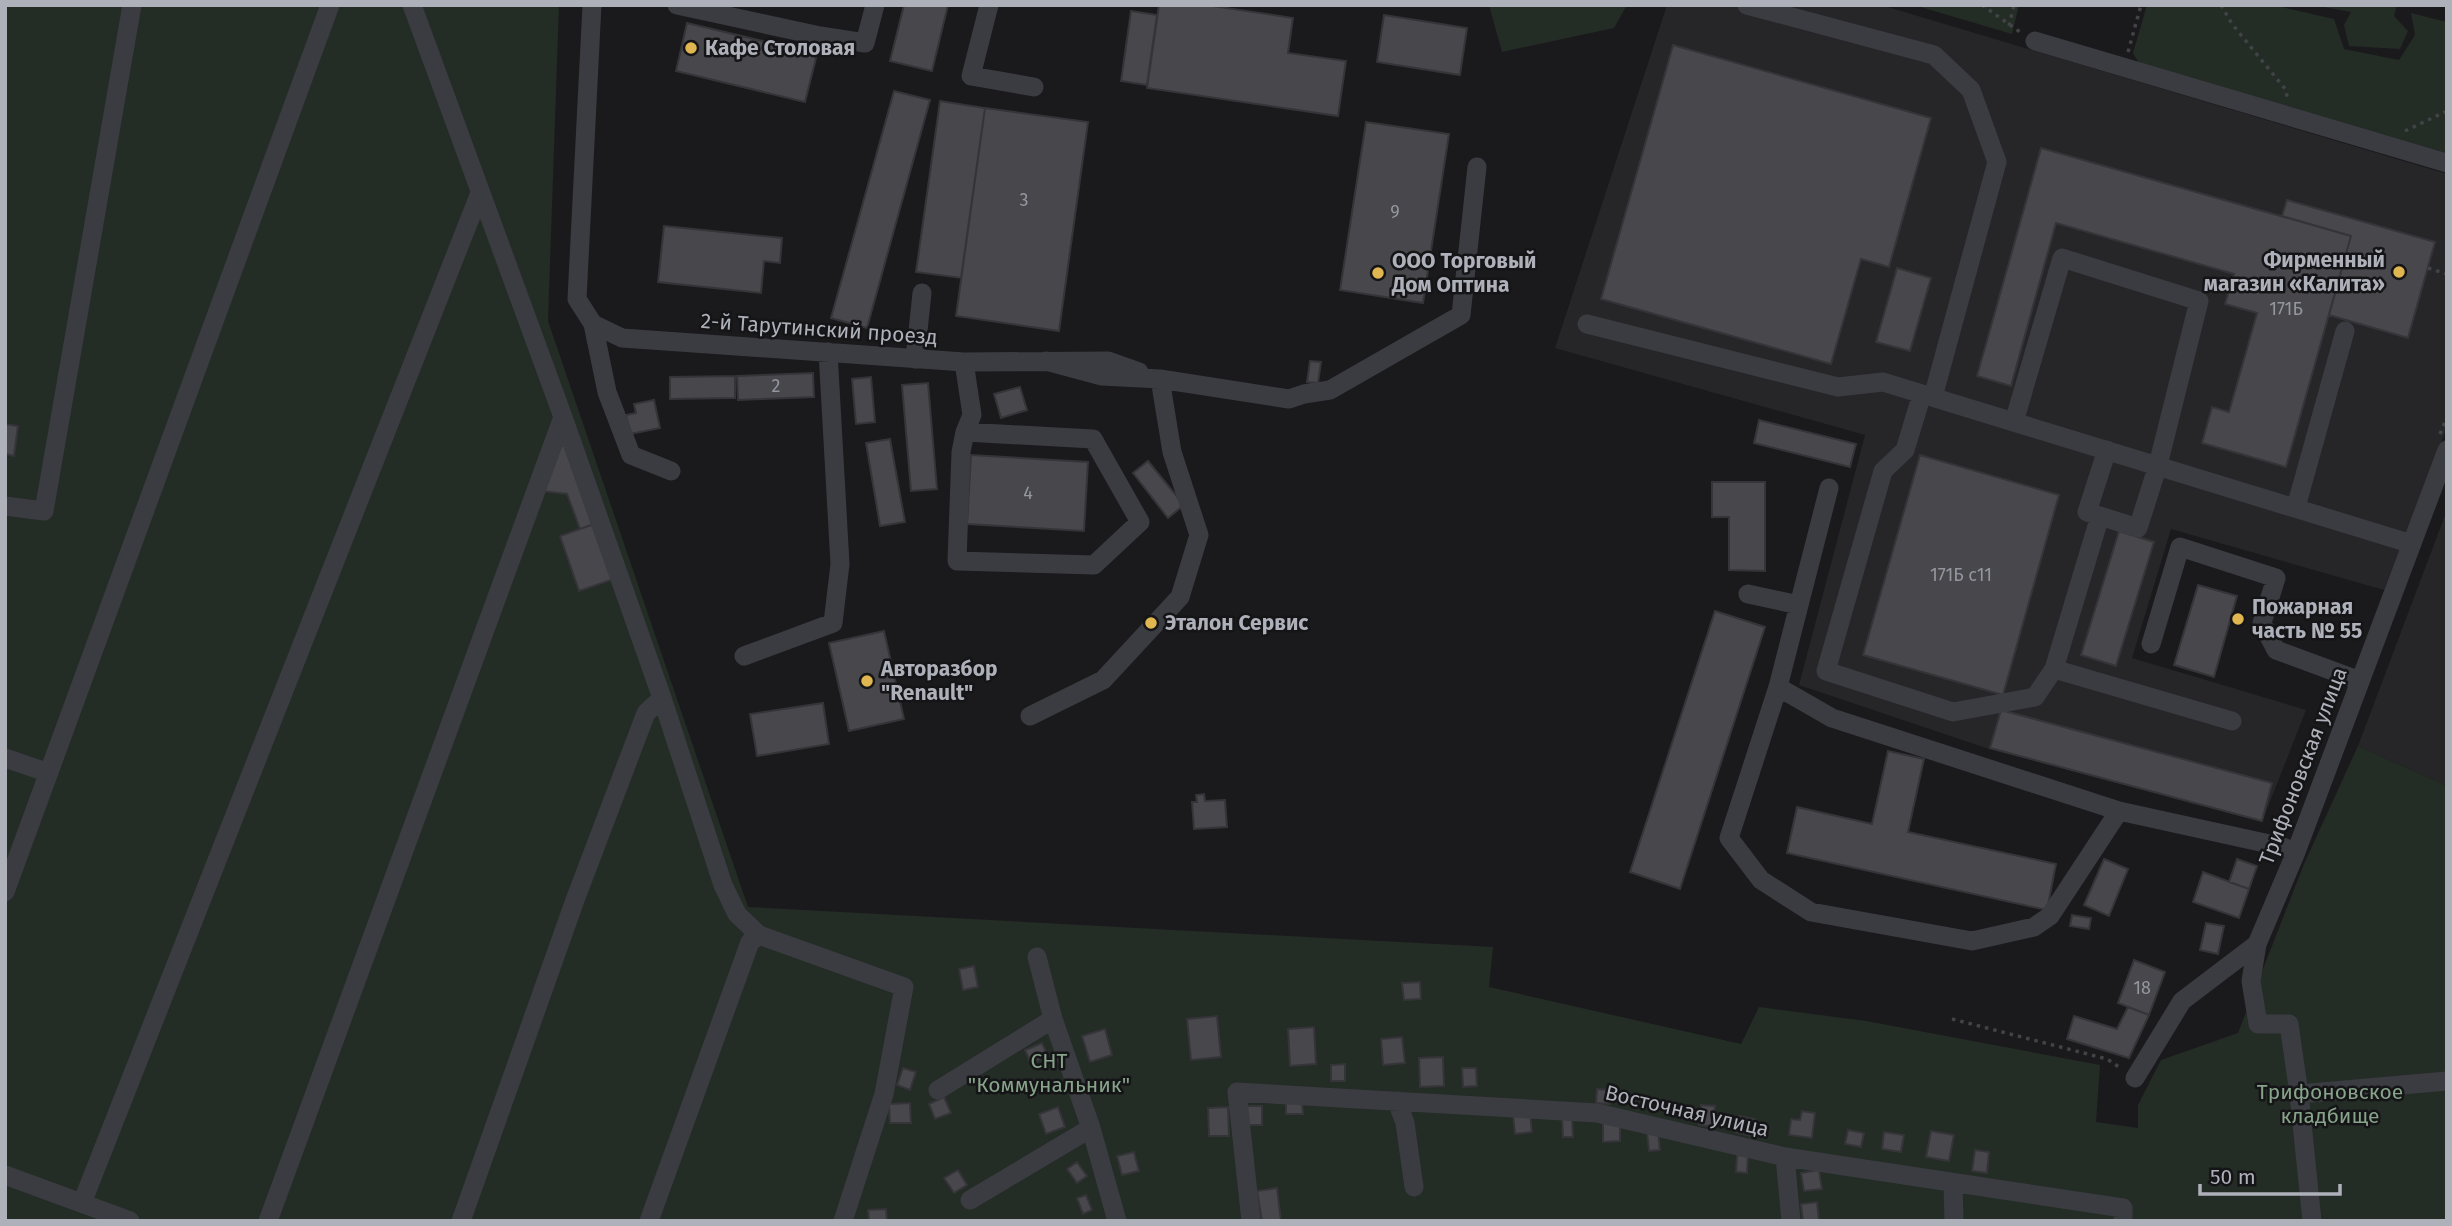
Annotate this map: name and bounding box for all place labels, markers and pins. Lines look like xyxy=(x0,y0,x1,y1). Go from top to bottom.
place label: Кафе Столовая xyxy=(705,35,855,61)
marker: Кафе Столовая xyxy=(683,40,699,56)
place label: Фирменный магазин «Калита» xyxy=(2204,247,2385,297)
place label: ООО Торговый Дом Оптина xyxy=(1391,248,1536,298)
marker: Фирменный магазин «Калита» xyxy=(2391,264,2407,280)
marker: ООО Торговый Дом Оптина xyxy=(1370,265,1386,281)
place label: Пожарная часть № 55 xyxy=(2252,594,2362,644)
place label: Эталон Сервис xyxy=(1165,610,1308,636)
marker: Пожарная часть № 55 xyxy=(2230,611,2246,627)
marker: Эталон Сервис xyxy=(1143,615,1159,631)
place label: Авторазбор "Renault" xyxy=(880,656,997,706)
marker: Авторазбор "Renault" xyxy=(859,673,875,689)

